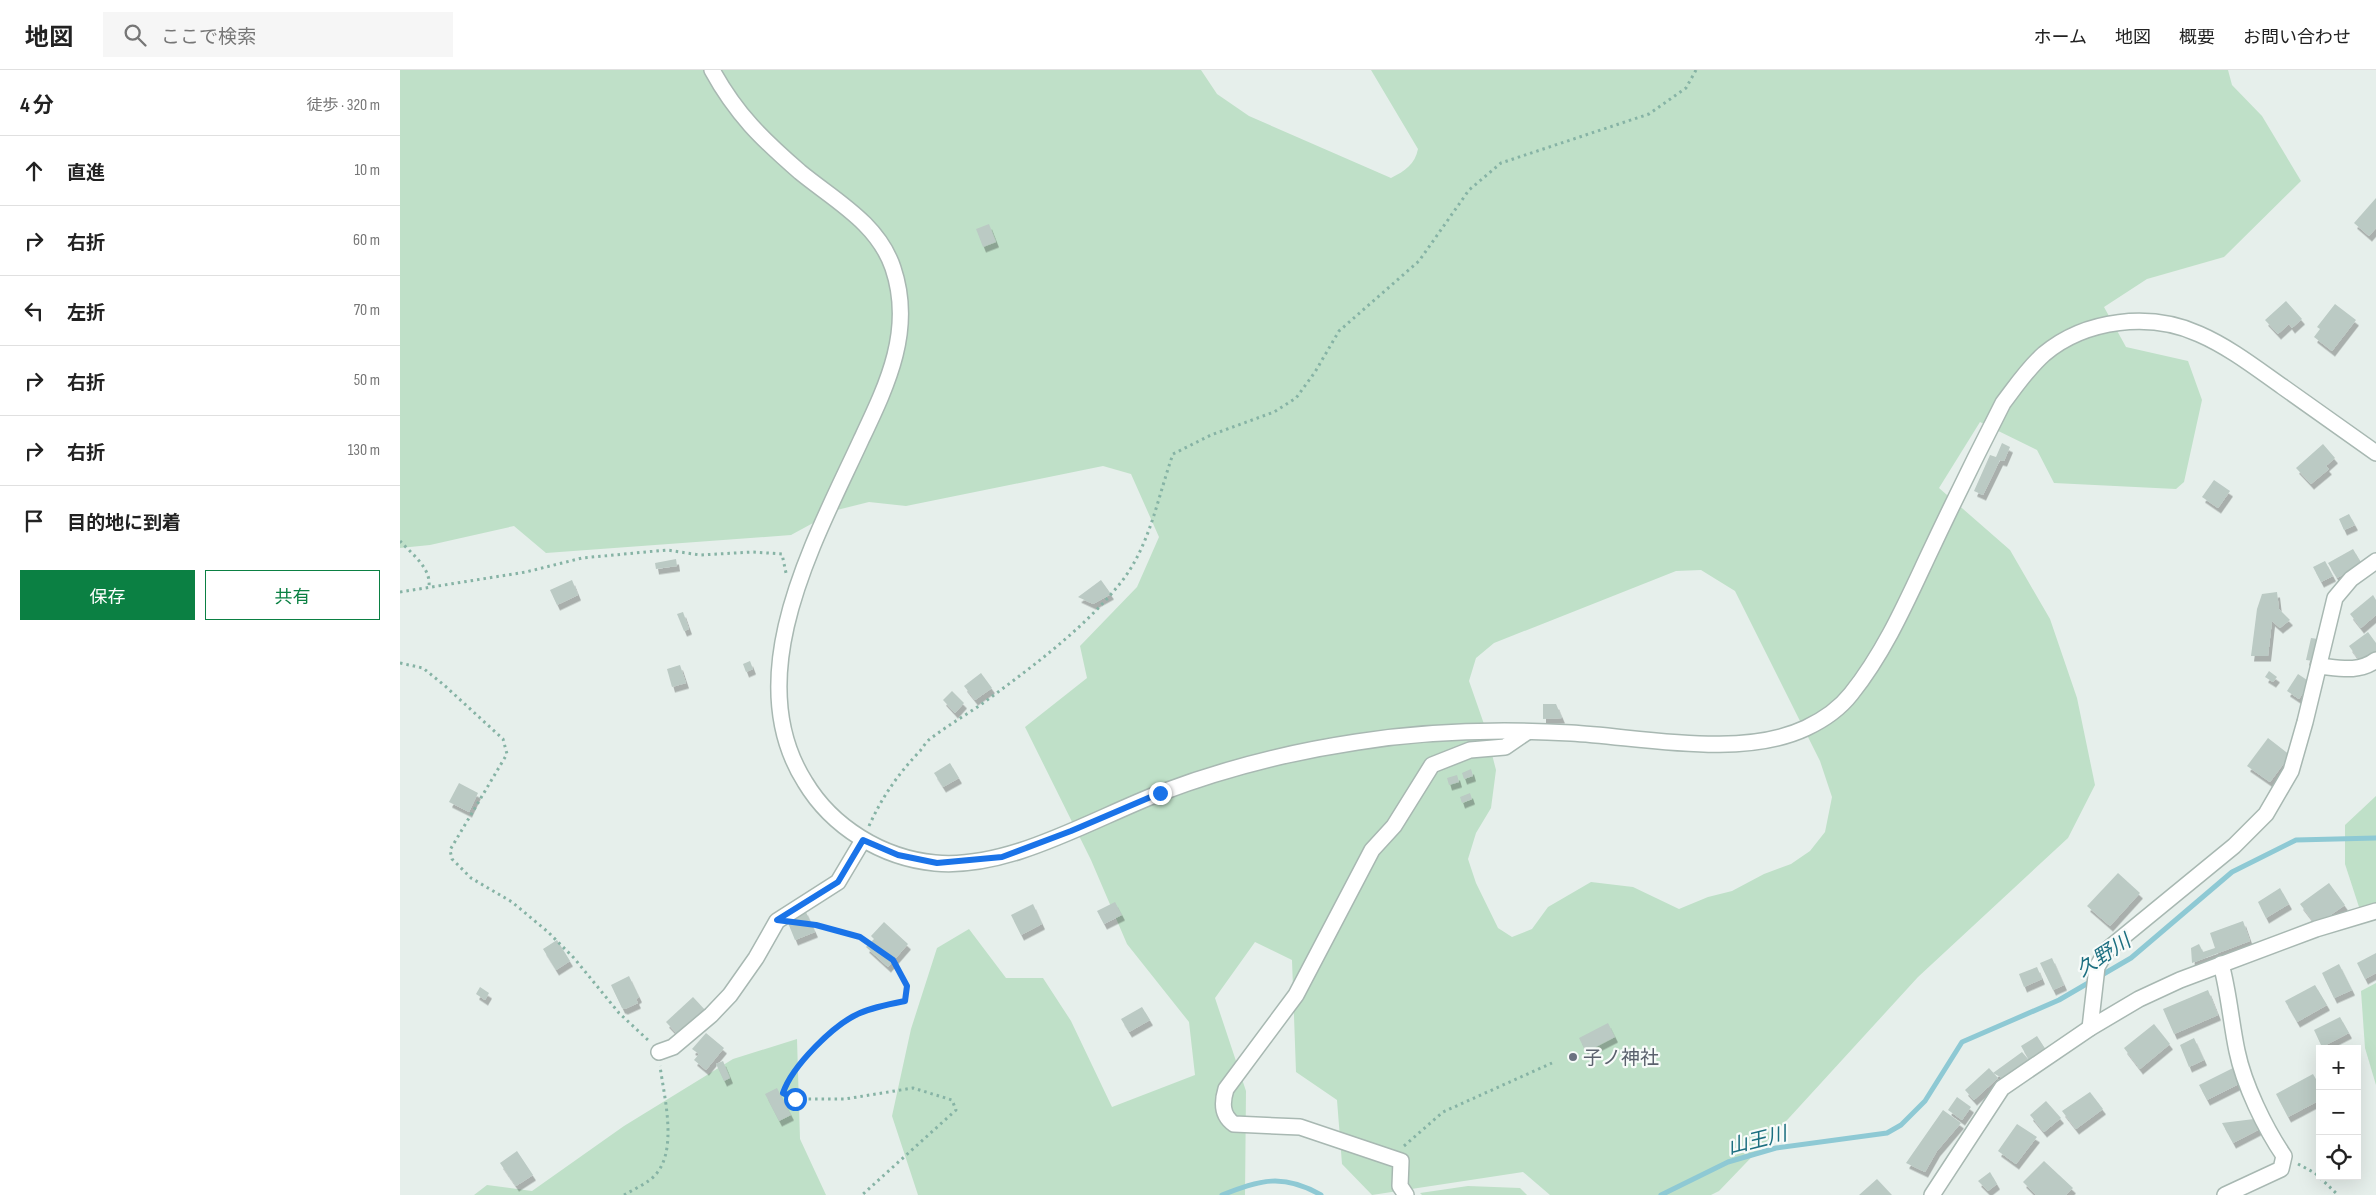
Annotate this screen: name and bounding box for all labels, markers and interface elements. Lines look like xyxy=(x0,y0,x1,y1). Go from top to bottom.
search box xyxy=(103,12,453,57)
icon: search xyxy=(121,21,149,49)
text: 地図 xyxy=(25,23,73,52)
text: ここで検索 xyxy=(161,26,256,49)
text: ホーム xyxy=(2034,27,2087,48)
text: 地図 xyxy=(2115,27,2151,48)
text: 概要 xyxy=(2179,27,2215,48)
text: お問い合わせ xyxy=(2243,27,2351,48)
text: 4 分 xyxy=(20,93,54,118)
text: 徒歩 · 320 m xyxy=(306,96,380,115)
icon: ahead xyxy=(20,157,48,185)
text: 10 m xyxy=(354,161,380,180)
text: 直進 xyxy=(67,162,105,185)
icon: right xyxy=(20,227,48,255)
text: 60 m xyxy=(353,231,380,250)
text: 右折 xyxy=(67,232,105,255)
icon: left xyxy=(20,297,48,325)
text: 70 m xyxy=(354,301,380,320)
text: 左折 xyxy=(67,302,105,325)
icon: right xyxy=(20,367,48,395)
text: 50 m xyxy=(354,371,380,390)
text: 右折 xyxy=(67,372,105,395)
icon: right xyxy=(20,437,48,465)
text: 130 m xyxy=(348,441,380,460)
text: 右折 xyxy=(67,442,105,465)
icon: arrive xyxy=(20,507,48,535)
text: 目的地に到着 xyxy=(67,512,181,535)
button: 保存 xyxy=(20,570,195,620)
button: 共有 xyxy=(205,570,380,620)
route end xyxy=(1149,782,1172,805)
water label: 久野川 xyxy=(2072,928,2137,982)
map controls xyxy=(2316,1045,2361,1180)
button: + xyxy=(2316,1045,2361,1090)
place label: 子ノ神社 xyxy=(1583,1047,1659,1070)
marker: 子ノ神社 xyxy=(1567,1051,1579,1063)
route start xyxy=(784,1088,807,1111)
button: − xyxy=(2316,1090,2361,1135)
water label: 山王川 xyxy=(1725,1122,1791,1160)
button: locate xyxy=(2316,1135,2361,1180)

